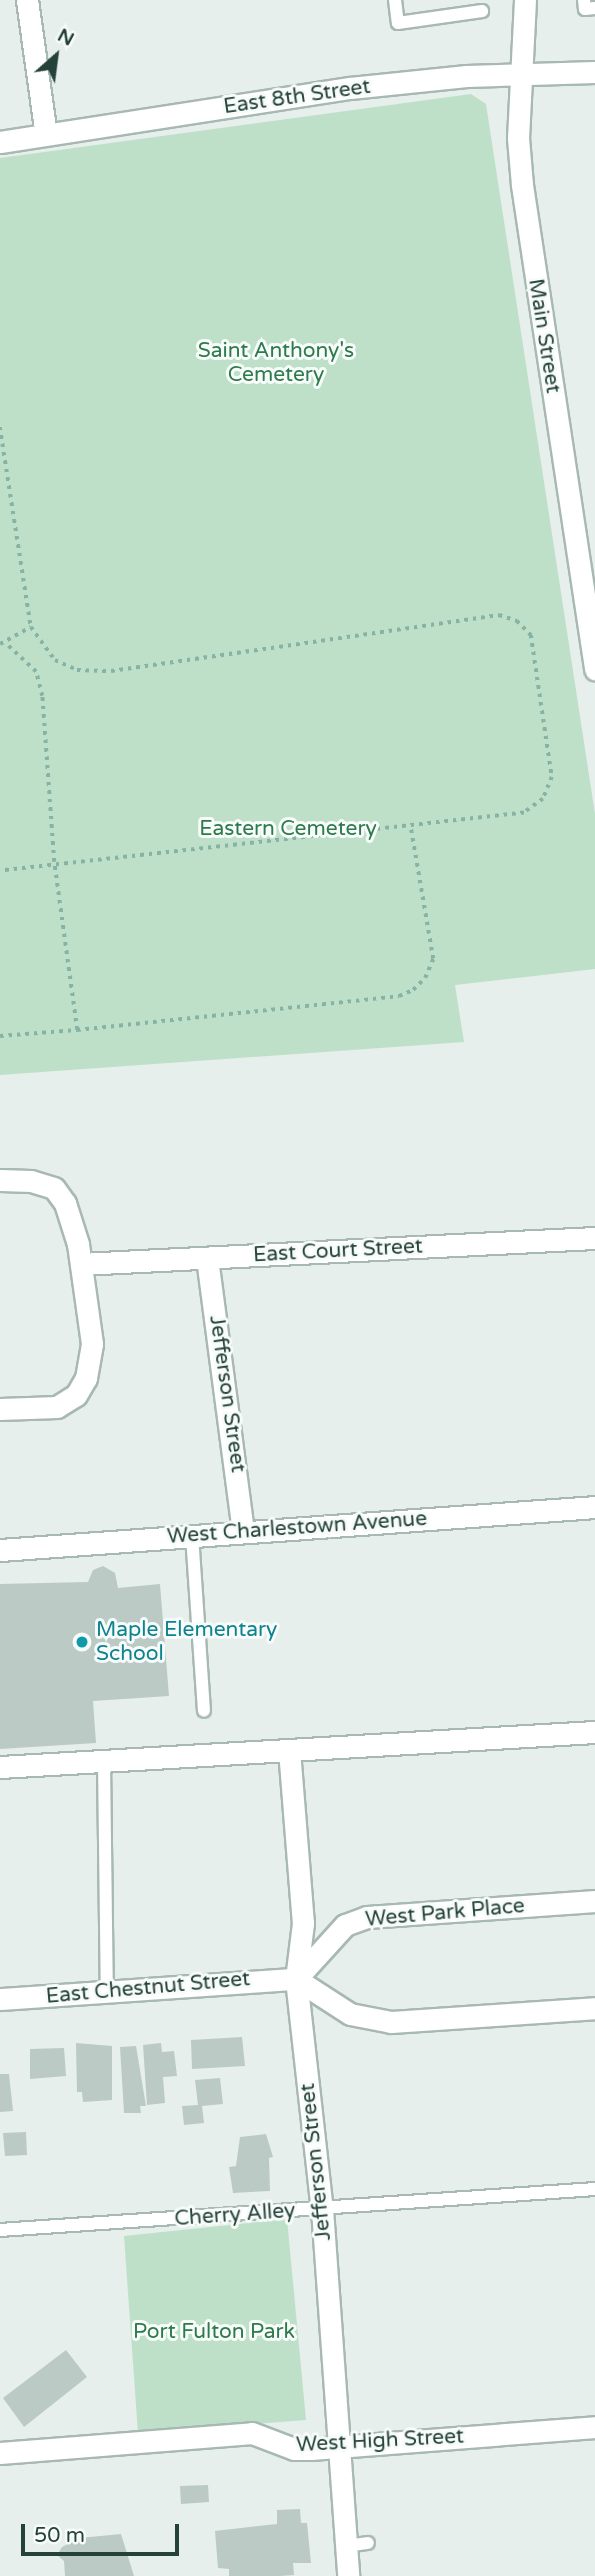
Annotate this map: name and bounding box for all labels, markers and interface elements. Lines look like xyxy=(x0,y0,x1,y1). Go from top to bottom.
north arrow xyxy=(21,21,91,91)
text: N xyxy=(54,24,78,51)
street label: East 8th Street xyxy=(222,74,372,120)
street label: Main Street xyxy=(523,277,565,395)
park label: Saint Anthony's Cemetery xyxy=(198,338,354,388)
park label: Eastern Cemetery xyxy=(199,816,377,842)
street label: East Court Street xyxy=(253,1234,423,1268)
street label: Jefferson Street xyxy=(204,1314,250,1474)
street label: West Charlestown Avenue xyxy=(166,1506,428,1550)
place label: Maple Elementary School xyxy=(96,1617,277,1667)
marker: Maple Elementary School xyxy=(74,1634,90,1650)
street label: West Park Place xyxy=(364,1893,526,1933)
street label: East Chestnut Street xyxy=(45,1967,251,2009)
street label: Jefferson Street xyxy=(295,2082,337,2242)
street label: Cherry Alley xyxy=(174,2198,296,2232)
park label: Port Fulton Park xyxy=(133,2319,295,2345)
street label: West High Street xyxy=(295,2424,465,2458)
scale bar xyxy=(24,2510,182,2554)
text: 50 m xyxy=(34,2523,85,2548)

